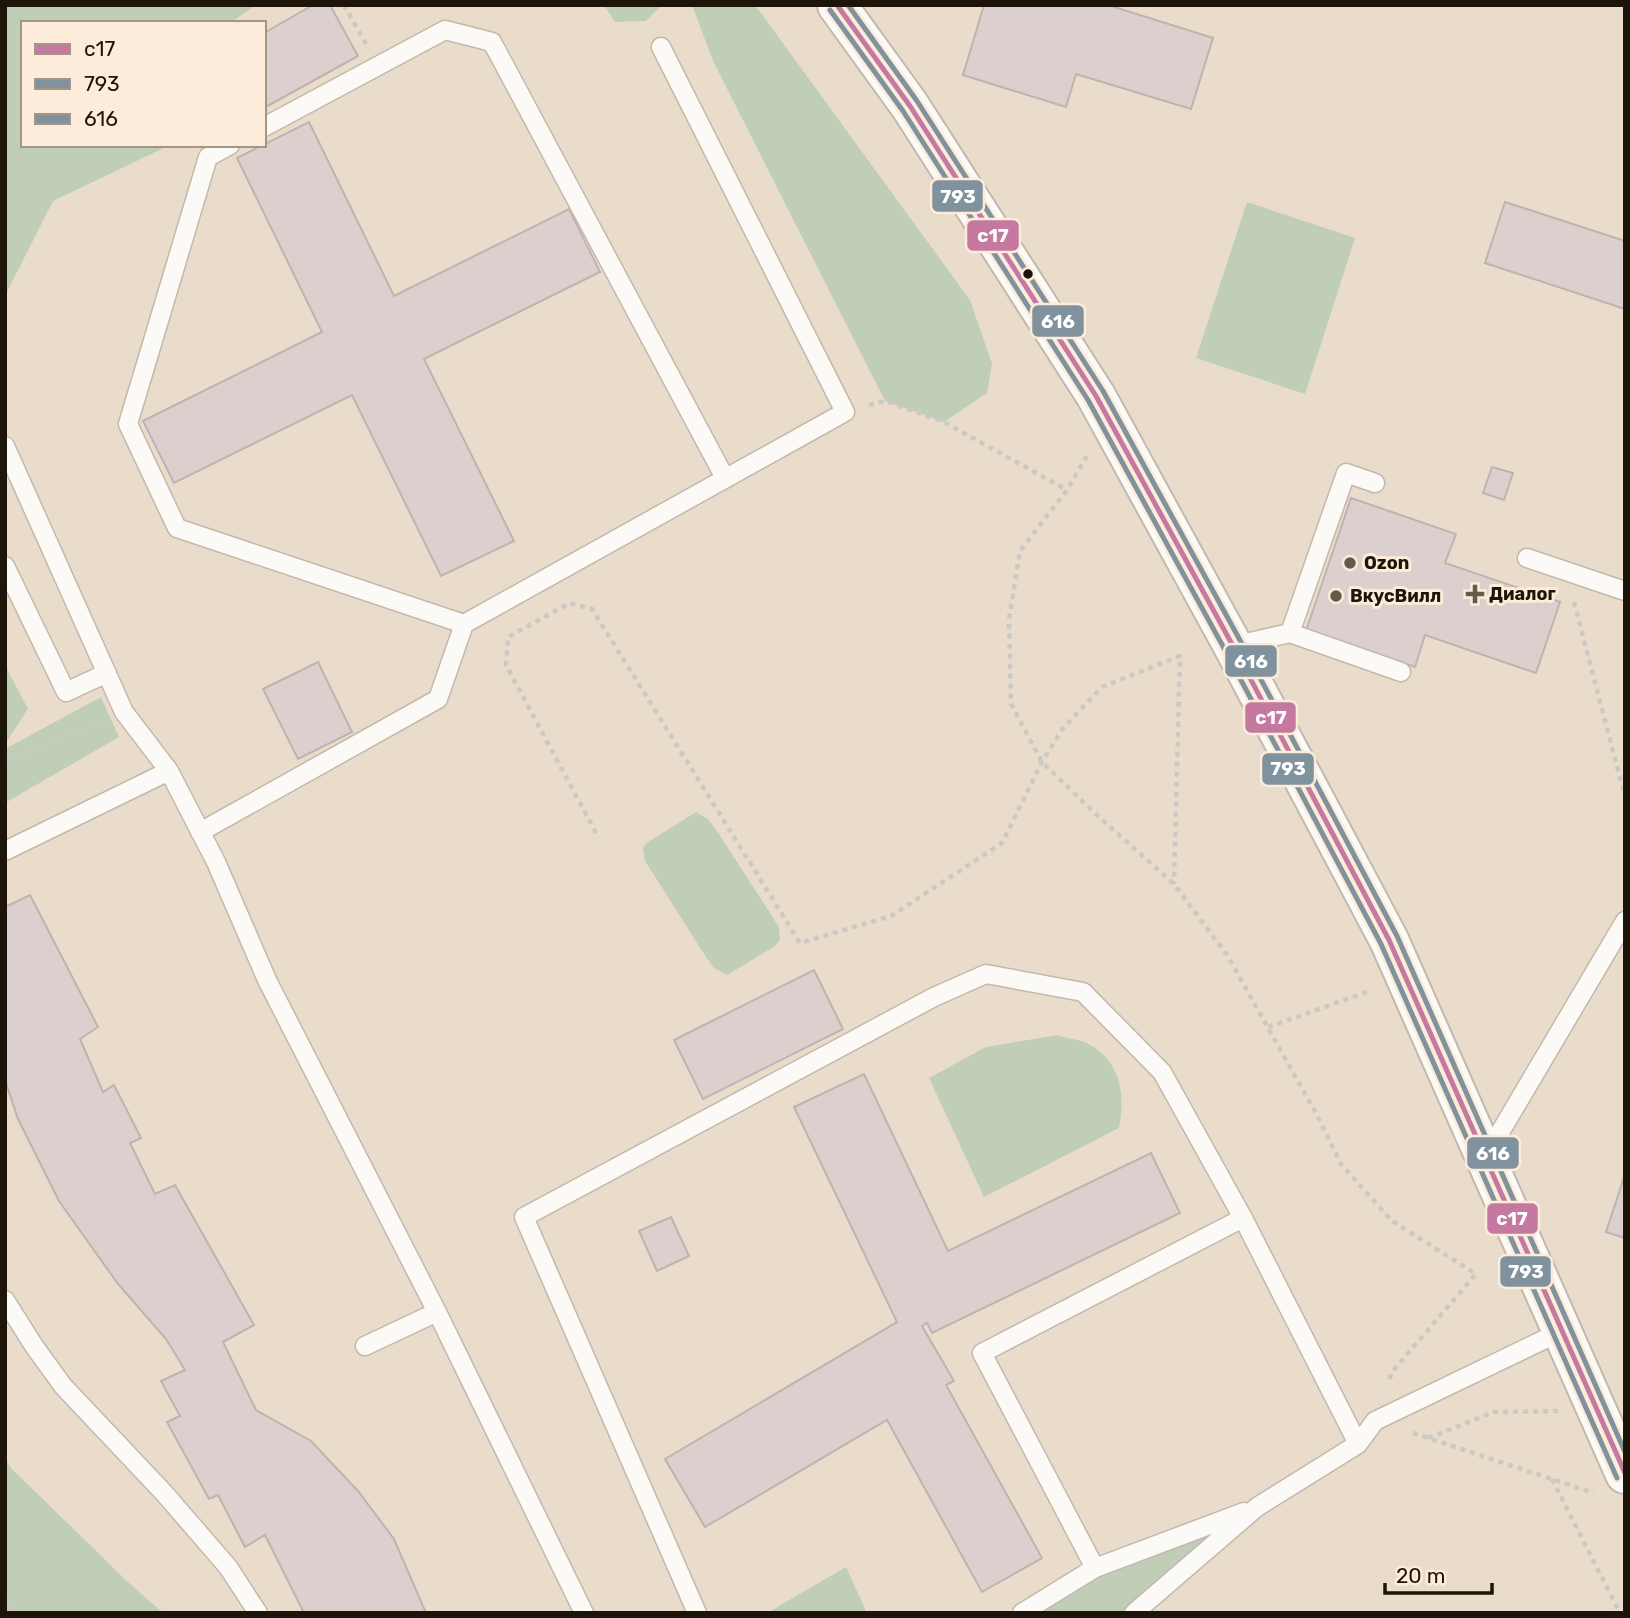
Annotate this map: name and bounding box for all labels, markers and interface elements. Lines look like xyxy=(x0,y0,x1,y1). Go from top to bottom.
legend xyxy=(21,21,266,147)
text: с17 xyxy=(84,36,116,61)
text: 793 xyxy=(84,71,120,96)
text: 616 xyxy=(84,106,118,131)
line badge: 793 xyxy=(931,179,984,213)
text: 793 xyxy=(940,185,976,208)
line badge: с17 xyxy=(966,219,1020,252)
text: с17 xyxy=(977,224,1009,247)
unlabelled marker xyxy=(1021,267,1035,281)
line badge: 616 xyxy=(1031,304,1085,338)
text: 616 xyxy=(1041,310,1075,333)
place label: Ozon xyxy=(1364,552,1409,574)
marker: Ozon xyxy=(1342,555,1358,571)
place label: Диалог xyxy=(1489,583,1556,605)
place label: ВкусВилл xyxy=(1350,585,1441,607)
marker: Диалог xyxy=(1467,586,1483,602)
marker: ВкусВилл xyxy=(1328,588,1344,604)
line badge: 616 xyxy=(1224,644,1278,678)
text: 616 xyxy=(1234,650,1268,673)
line badge: с17 xyxy=(1244,701,1297,734)
text: с17 xyxy=(1255,706,1287,729)
line badge: 793 xyxy=(1261,752,1315,786)
text: 793 xyxy=(1270,757,1306,780)
line badge: 616 xyxy=(1466,1136,1520,1170)
text: 616 xyxy=(1476,1142,1510,1165)
line badge: с17 xyxy=(1486,1202,1539,1235)
text: с17 xyxy=(1496,1207,1528,1230)
line badge: 793 xyxy=(1499,1255,1552,1288)
text: 793 xyxy=(1508,1260,1544,1283)
scale bar xyxy=(1385,1552,1492,1596)
text: 20 m xyxy=(1396,1563,1445,1588)

